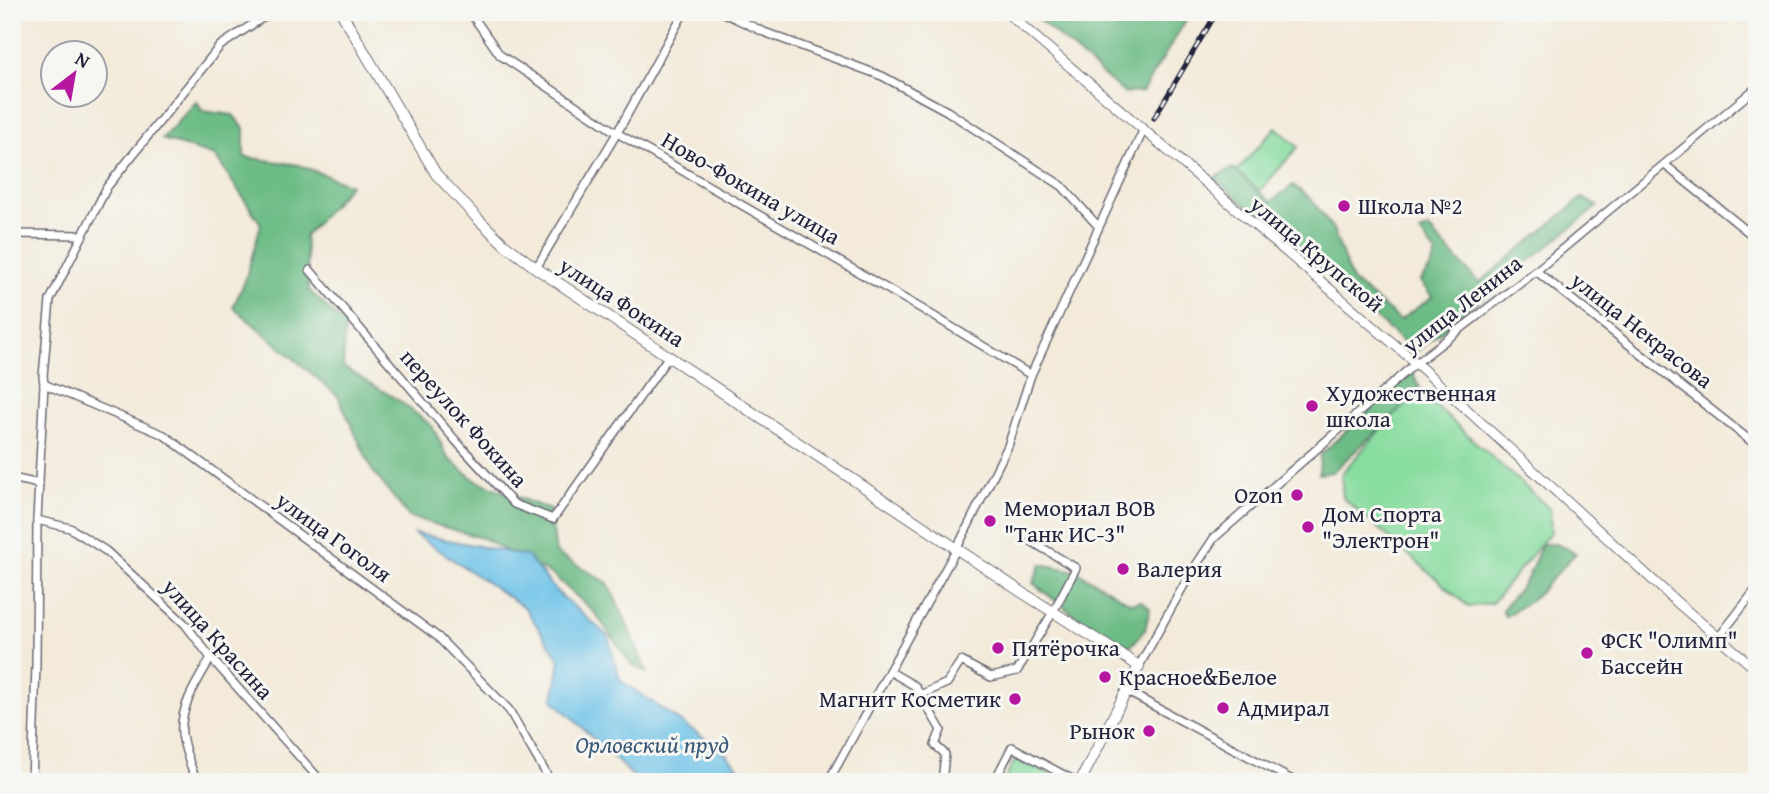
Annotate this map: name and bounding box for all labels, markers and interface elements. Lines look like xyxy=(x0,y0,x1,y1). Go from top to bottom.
north arrow xyxy=(38,38,108,108)
text: N xyxy=(70,44,96,75)
street label: Ново-Фокина улица xyxy=(656,123,847,252)
street label: улица Крупской xyxy=(1242,187,1392,320)
place label: Школа №2 xyxy=(1358,189,1462,222)
marker: Школа №2 xyxy=(1336,198,1352,214)
street label: улица Ленина xyxy=(1394,246,1529,362)
street label: улица Фокина xyxy=(552,248,692,355)
street label: улица Некрасова xyxy=(1563,263,1721,396)
street label: переулок Фокина xyxy=(393,341,536,494)
place label: Художественная школа xyxy=(1326,376,1497,435)
marker: Художественная школа xyxy=(1304,398,1320,414)
place label: Ozon xyxy=(1234,478,1283,511)
street label: улица Гоголя xyxy=(269,483,399,590)
marker: Ozon xyxy=(1289,487,1305,503)
place label: Мемориал ВОВ "Танк ИС-3" xyxy=(1004,491,1156,550)
place label: Дом Спорта "Электрон" xyxy=(1321,497,1442,556)
marker: Мемориал ВОВ "Танк ИС-3" xyxy=(982,513,998,529)
marker: Дом Спорта "Электрон" xyxy=(1300,519,1316,535)
place label: Валерия xyxy=(1137,552,1223,585)
marker: Валерия xyxy=(1115,561,1131,577)
street label: улица Красина xyxy=(154,570,282,707)
place label: ФСК "Олимп" Бассейн xyxy=(1601,623,1738,682)
place label: Пятёрочка xyxy=(1012,631,1120,664)
marker: Пятёрочка xyxy=(990,640,1006,656)
marker: ФСК "Олимп" Бассейн xyxy=(1579,645,1595,661)
place label: Красное&Белое xyxy=(1119,660,1277,693)
marker: Красное&Белое xyxy=(1097,669,1113,685)
place label: Магнит Косметик xyxy=(819,682,1001,715)
marker: Магнит Косметик xyxy=(1007,691,1023,707)
place label: Адмирал xyxy=(1237,691,1330,724)
marker: Адмирал xyxy=(1215,700,1231,716)
place label: Рынок xyxy=(1069,714,1135,747)
marker: Рынок xyxy=(1141,723,1157,739)
water label: Орловский пруд xyxy=(575,727,729,762)

